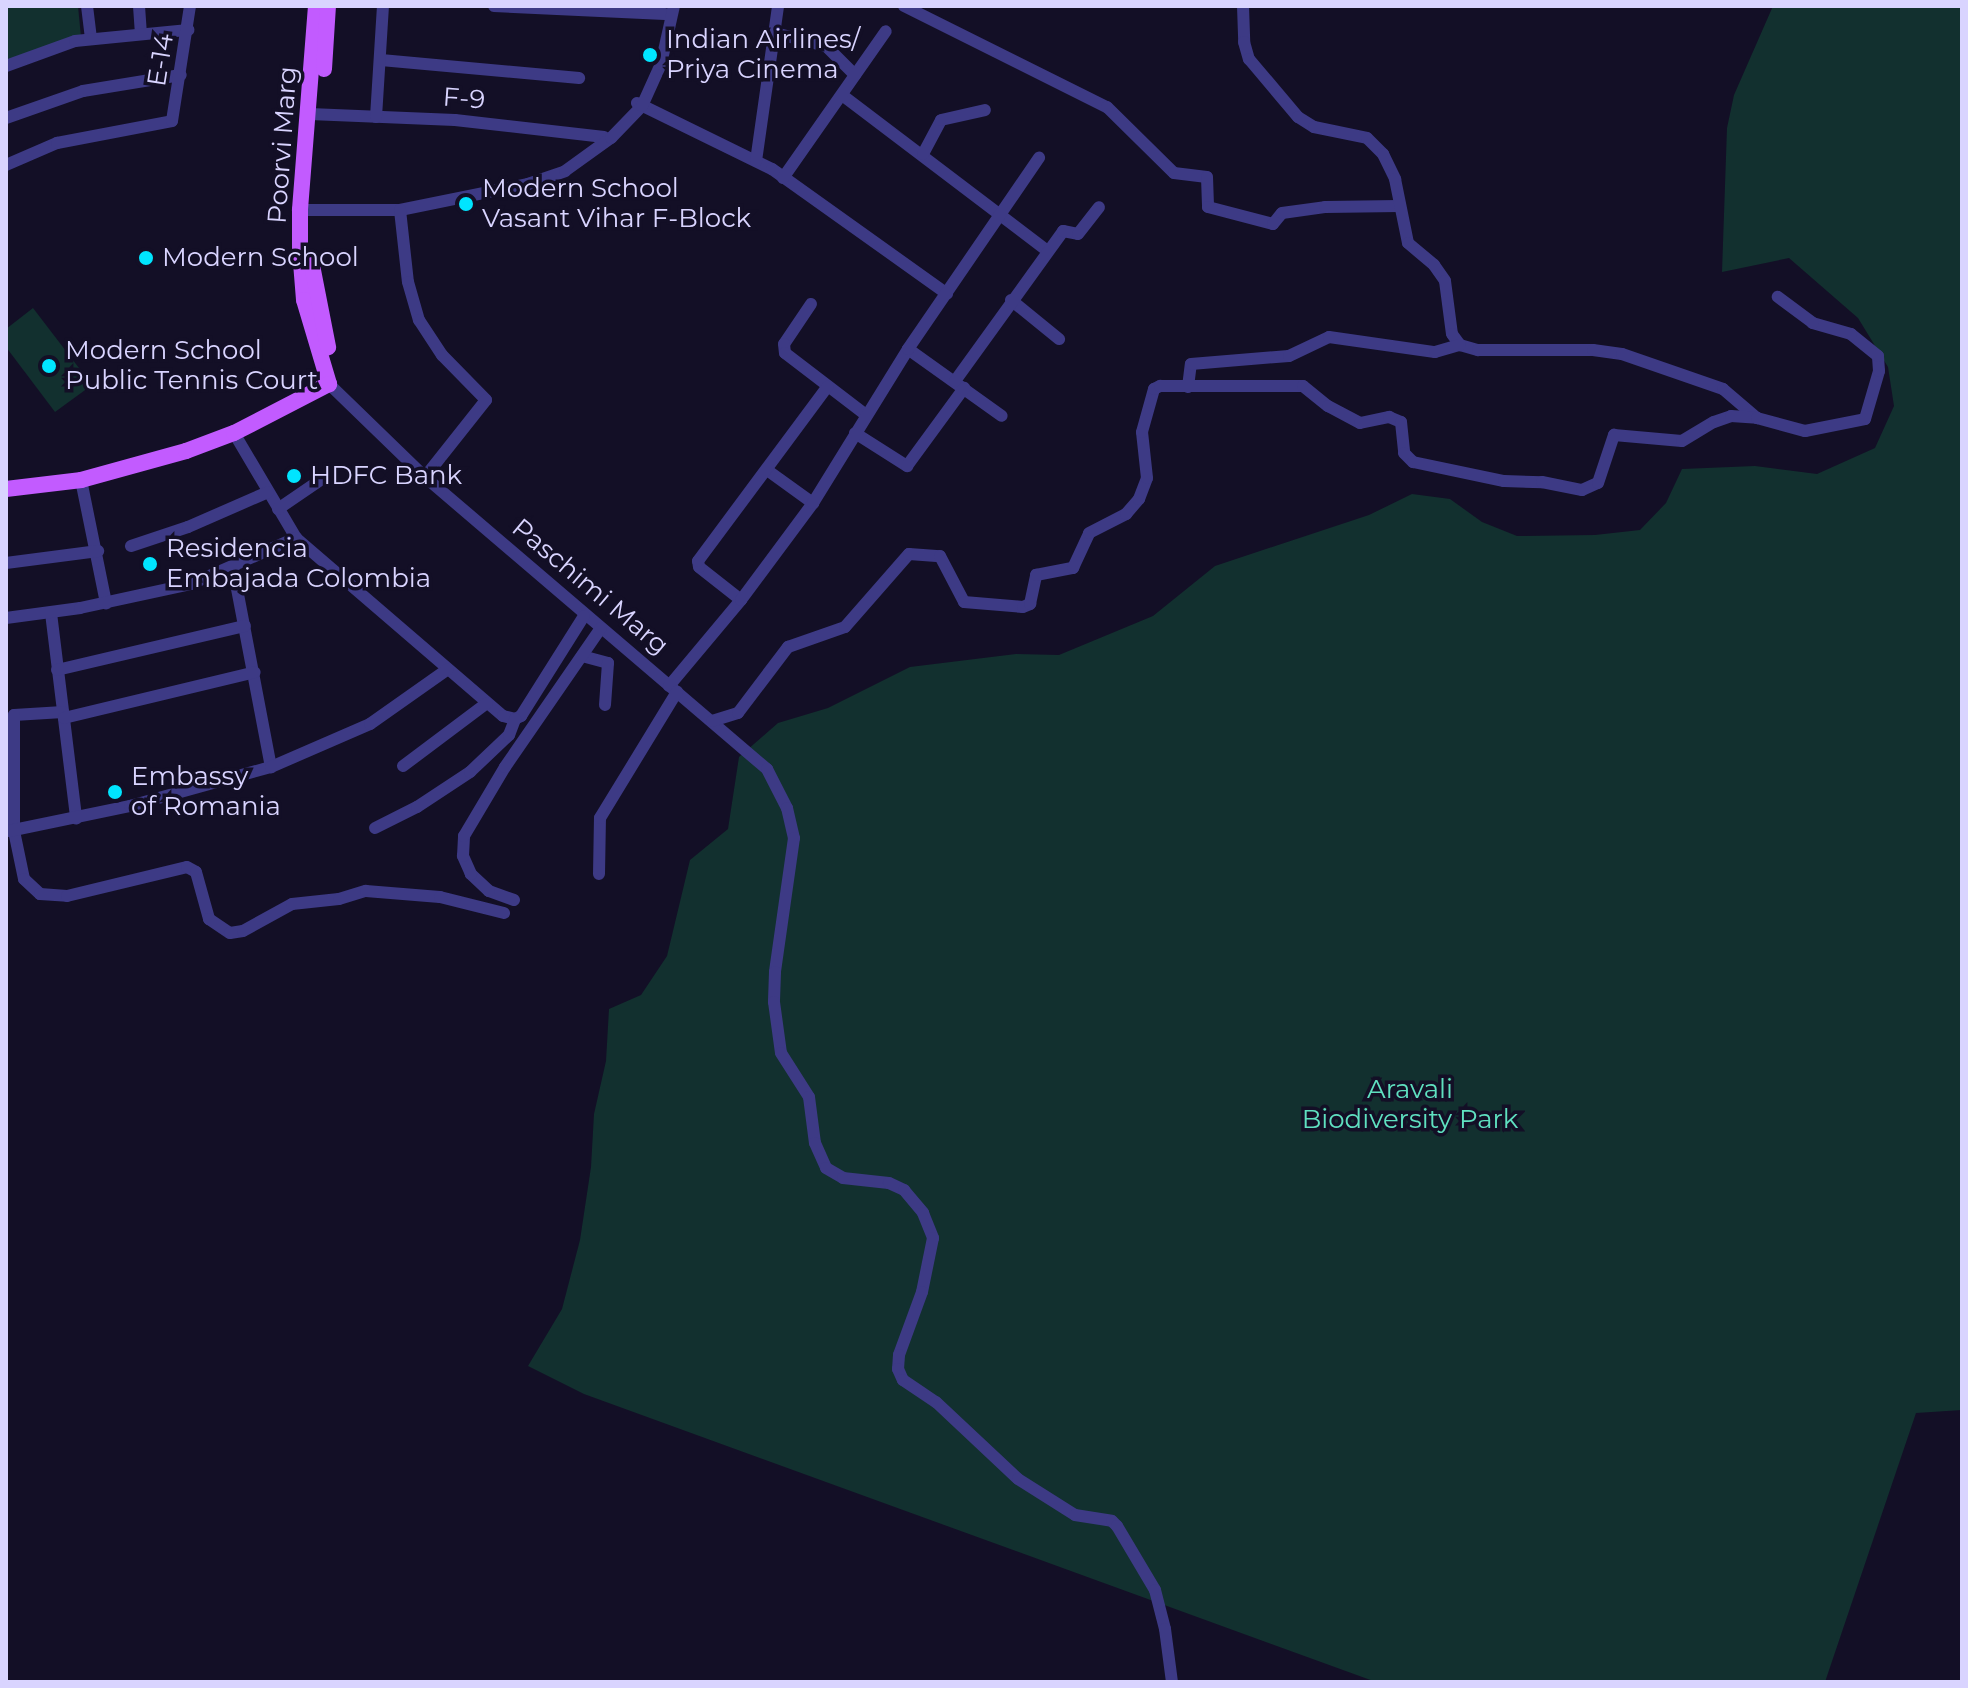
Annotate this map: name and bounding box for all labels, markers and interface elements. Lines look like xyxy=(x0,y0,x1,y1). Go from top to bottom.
place label: Indian Airlines/ Priya Cinema xyxy=(666,24,860,86)
street label: E-14 xyxy=(141,31,181,89)
marker: Indian Airlines/ Priya Cinema xyxy=(641,46,659,64)
street label: Poorvi Marg xyxy=(262,65,304,225)
street label: F-9 xyxy=(442,82,486,116)
place label: Modern School Vasant Vihar F-Block xyxy=(482,173,751,234)
marker: Modern School Vasant Vihar F-Block xyxy=(457,195,475,213)
place label: Modern School xyxy=(162,242,359,274)
marker: Modern School xyxy=(137,249,155,267)
place label: Modern School Public Tennis Court xyxy=(65,335,318,396)
marker: Modern School Public Tennis Court xyxy=(40,357,58,375)
place label: HDFC Bank xyxy=(310,460,462,492)
marker: HDFC Bank xyxy=(285,467,303,485)
street label: Paschimi Marg xyxy=(505,512,675,662)
place label: Residencia Embajada Colombia xyxy=(166,533,431,594)
marker: Residencia Embajada Colombia xyxy=(141,555,159,573)
place label: Embassy of Romania xyxy=(131,761,281,822)
marker: Embassy of Romania xyxy=(106,783,124,801)
park label: Aravali Biodiversity Park xyxy=(1302,1074,1518,1136)

